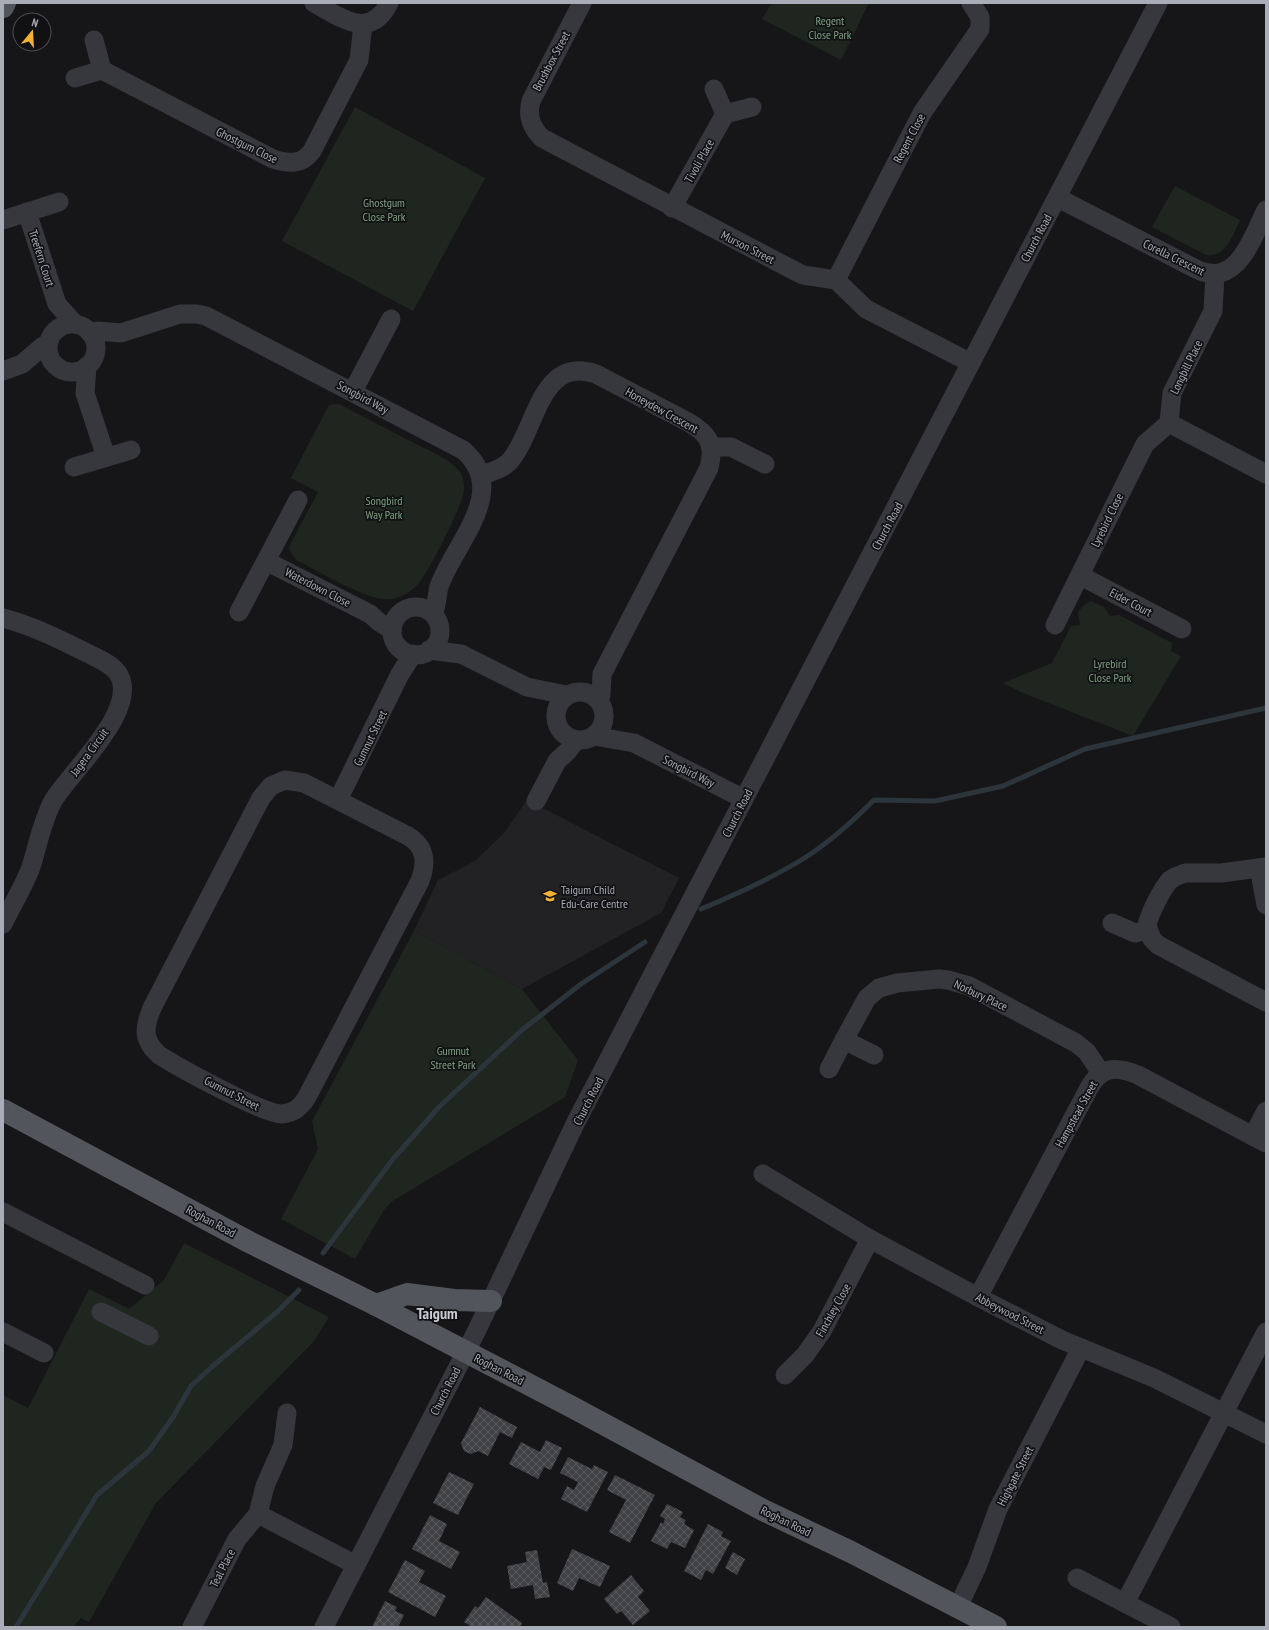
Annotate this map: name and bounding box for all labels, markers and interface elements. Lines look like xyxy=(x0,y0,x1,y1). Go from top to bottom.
north arrow xyxy=(12,12,52,52)
park label: Regent Close Park xyxy=(809,13,852,42)
text: N xyxy=(30,15,40,30)
street label: Brushbox Street xyxy=(529,28,573,94)
street label: Regent Close xyxy=(890,111,928,165)
street label: Ghostgum Close xyxy=(214,124,280,166)
street label: Tivoli Place xyxy=(681,136,717,186)
park label: Ghostgum Close Park xyxy=(363,195,406,224)
street label: Church Road xyxy=(1017,212,1055,264)
street label: Murson Street xyxy=(719,227,778,267)
street label: Treefern Court xyxy=(26,228,58,289)
street label: Corella Crescent xyxy=(1141,236,1208,279)
street label: Longbill Place xyxy=(1167,338,1205,396)
street label: Songbird Way xyxy=(335,377,392,417)
street label: Honeydew Crescent xyxy=(623,384,702,436)
street label: Lyrebird Close xyxy=(1088,491,1127,549)
park label: Songbird Way Park xyxy=(365,493,403,522)
street label: Church Road xyxy=(868,500,906,552)
street label: Waterdown Close xyxy=(283,564,353,610)
street label: Eider Court xyxy=(1107,585,1156,620)
park label: Lyrebird Close Park xyxy=(1089,656,1132,685)
street label: Gumnut Street xyxy=(350,707,390,768)
street label: Jagera Circuit xyxy=(66,725,112,780)
street label: Songbird Way xyxy=(660,752,718,791)
street label: Church Road xyxy=(719,786,755,840)
place label: Taigum Child Edu-Care Centre xyxy=(561,882,628,911)
school or university icon: Taigum Child Edu-Care Centre xyxy=(542,888,558,904)
street label: Norbury Place xyxy=(952,976,1010,1014)
park label: Gumnut Street Park xyxy=(430,1043,476,1072)
street label: Gumnut Street xyxy=(202,1073,263,1114)
street label: Church Road xyxy=(570,1074,606,1128)
street label: Hampstead Street xyxy=(1052,1077,1101,1150)
street label: Roghan Road xyxy=(184,1202,238,1240)
street label: Finchley Close xyxy=(812,1280,854,1339)
street label: Abbeywood Street xyxy=(973,1289,1048,1337)
district label: Taigum xyxy=(416,1303,458,1323)
street label: Roghan Road xyxy=(472,1350,526,1388)
street label: Church Road xyxy=(427,1364,463,1418)
street label: Highgate Street xyxy=(994,1443,1037,1508)
street label: Roghan Road xyxy=(758,1502,814,1540)
street label: Teal Place xyxy=(206,1546,238,1590)

